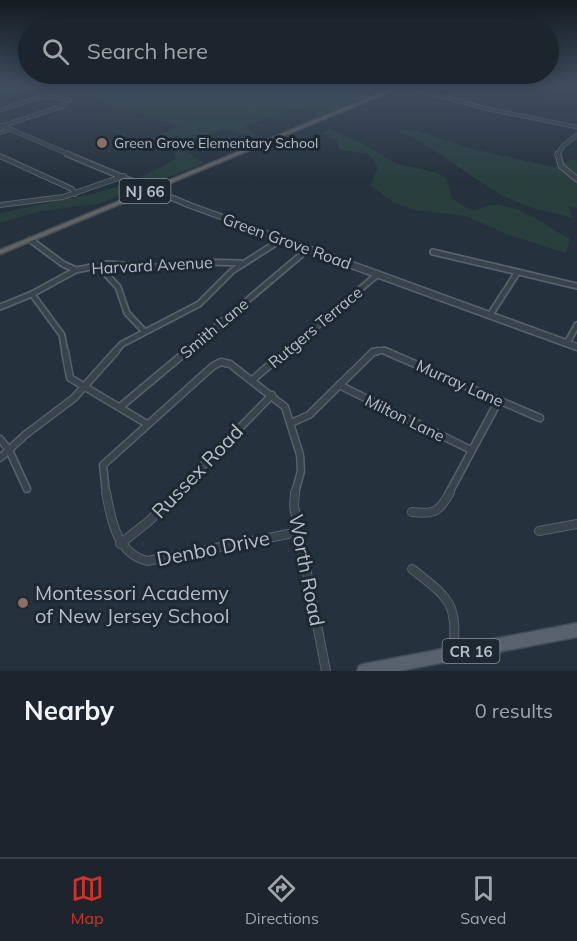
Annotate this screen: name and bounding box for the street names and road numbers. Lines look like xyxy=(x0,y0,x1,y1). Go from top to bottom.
road number: NJ 66 xyxy=(120,179,170,203)
street label: Green Grove Road xyxy=(220,208,354,274)
street label: Harvard Avenue xyxy=(91,252,213,278)
street label: Rutgers Terrace xyxy=(264,282,366,372)
street label: Smith Lane xyxy=(176,294,252,362)
street label: Murray Lane xyxy=(413,355,507,411)
street label: Milton Lane xyxy=(362,390,448,446)
street label: Russex Road xyxy=(146,419,248,523)
street label: Worth Road xyxy=(284,512,330,628)
street label: Denbo Drive xyxy=(154,525,272,571)
road number: CR 16 xyxy=(442,639,500,663)

